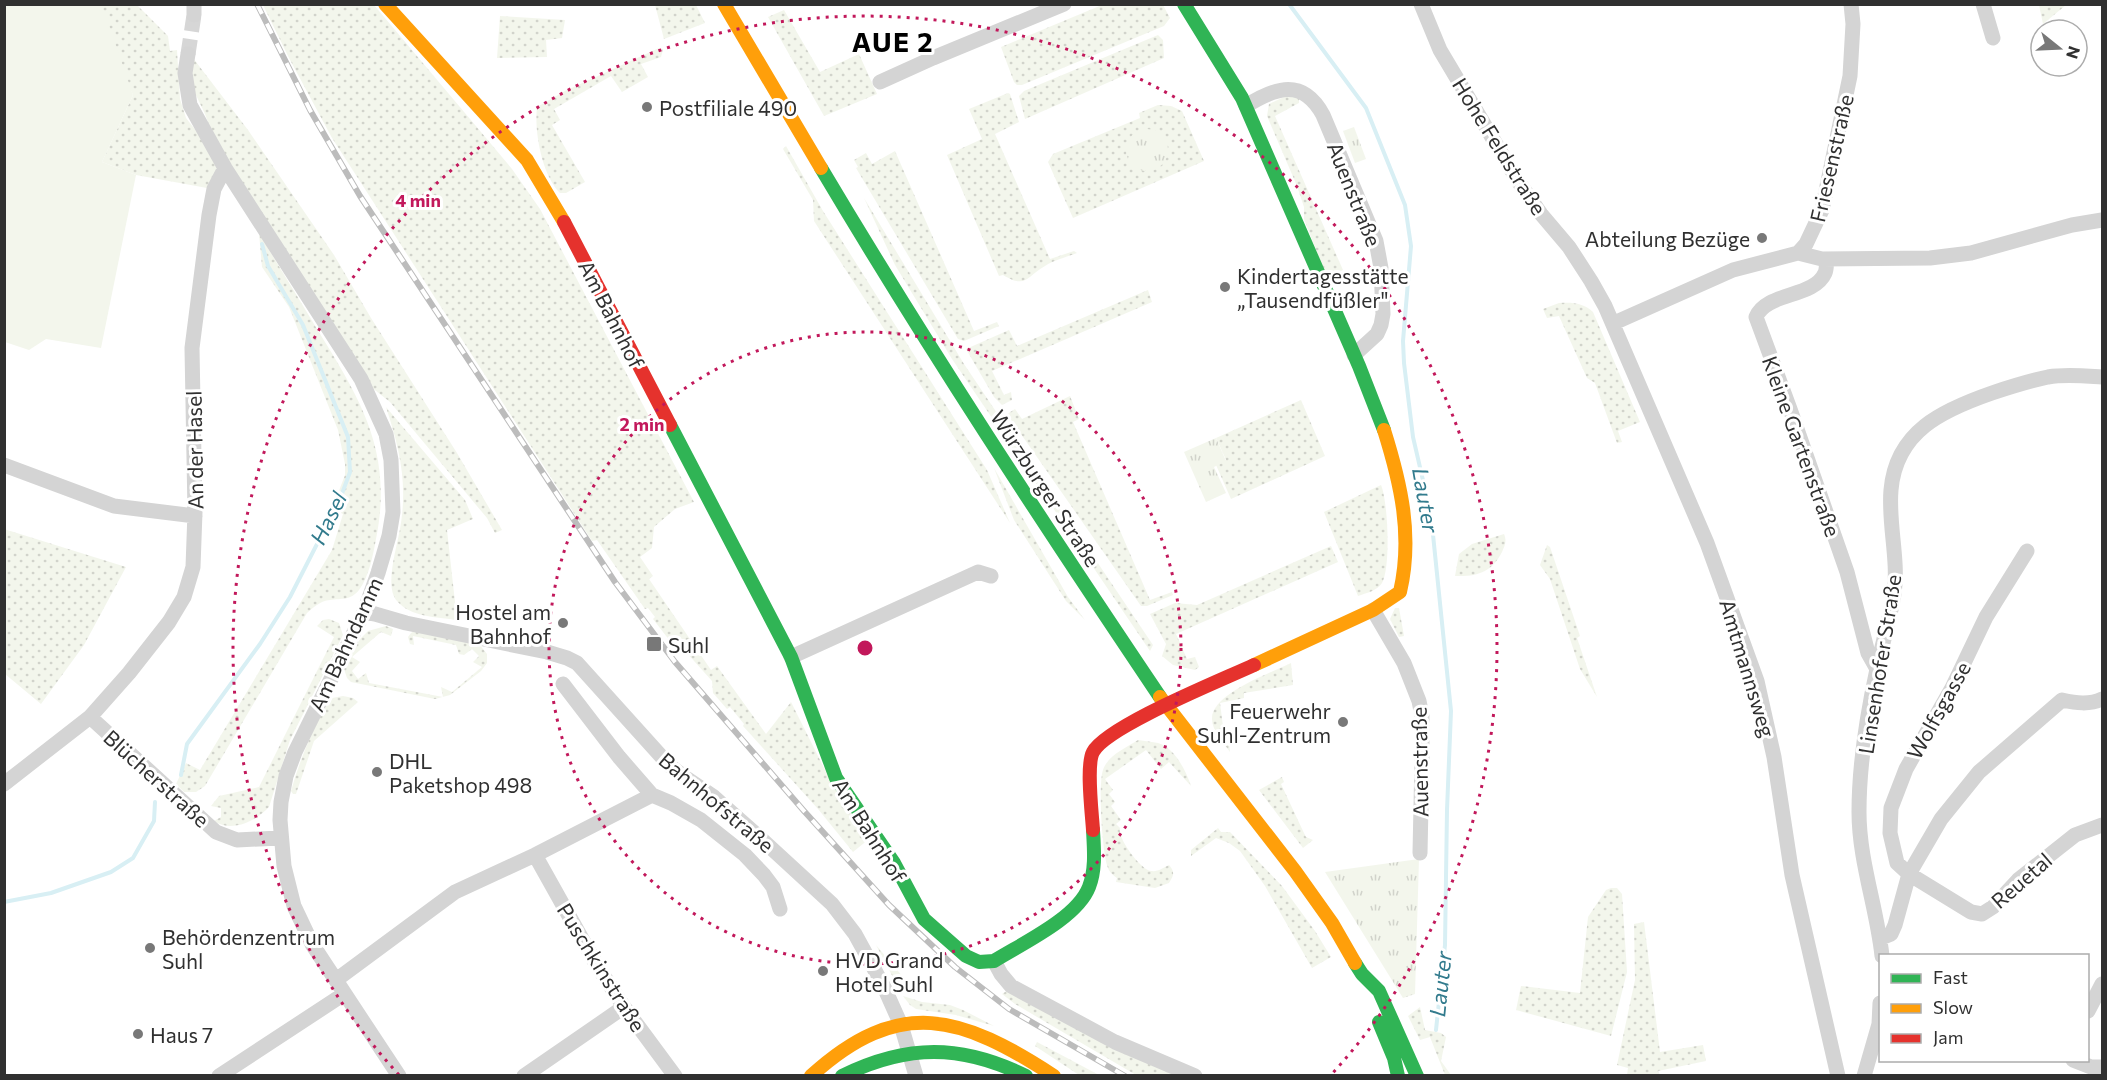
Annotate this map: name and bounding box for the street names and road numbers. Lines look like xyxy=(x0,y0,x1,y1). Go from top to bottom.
street label: Hohe Feldstraße xyxy=(1448,73,1552,219)
street label: Friesenstraße xyxy=(1804,92,1858,224)
street label: Auenstraße xyxy=(1323,138,1387,250)
street label: Am Bahnhof xyxy=(574,256,650,373)
street label: Kleine Gartenstraße xyxy=(1758,352,1846,540)
street label: An der Hasel xyxy=(180,390,208,510)
street label: Würzburger Straße xyxy=(986,405,1106,571)
street label: Linsenhofer Straße xyxy=(1852,572,1906,756)
street label: Am Bahndamm xyxy=(303,573,387,715)
street label: Amtmannsweg xyxy=(1715,596,1781,740)
street label: Wolfsgasse xyxy=(1901,657,1975,763)
street label: Auenstraße xyxy=(1406,707,1432,817)
street label: Blücherstraße xyxy=(99,724,215,832)
street label: Bahnhofstraße xyxy=(655,747,779,857)
street label: Am Bahnhof xyxy=(828,773,912,887)
street label: Reuetal xyxy=(1986,847,2056,913)
street label: Puschkinstraße xyxy=(553,898,651,1036)

